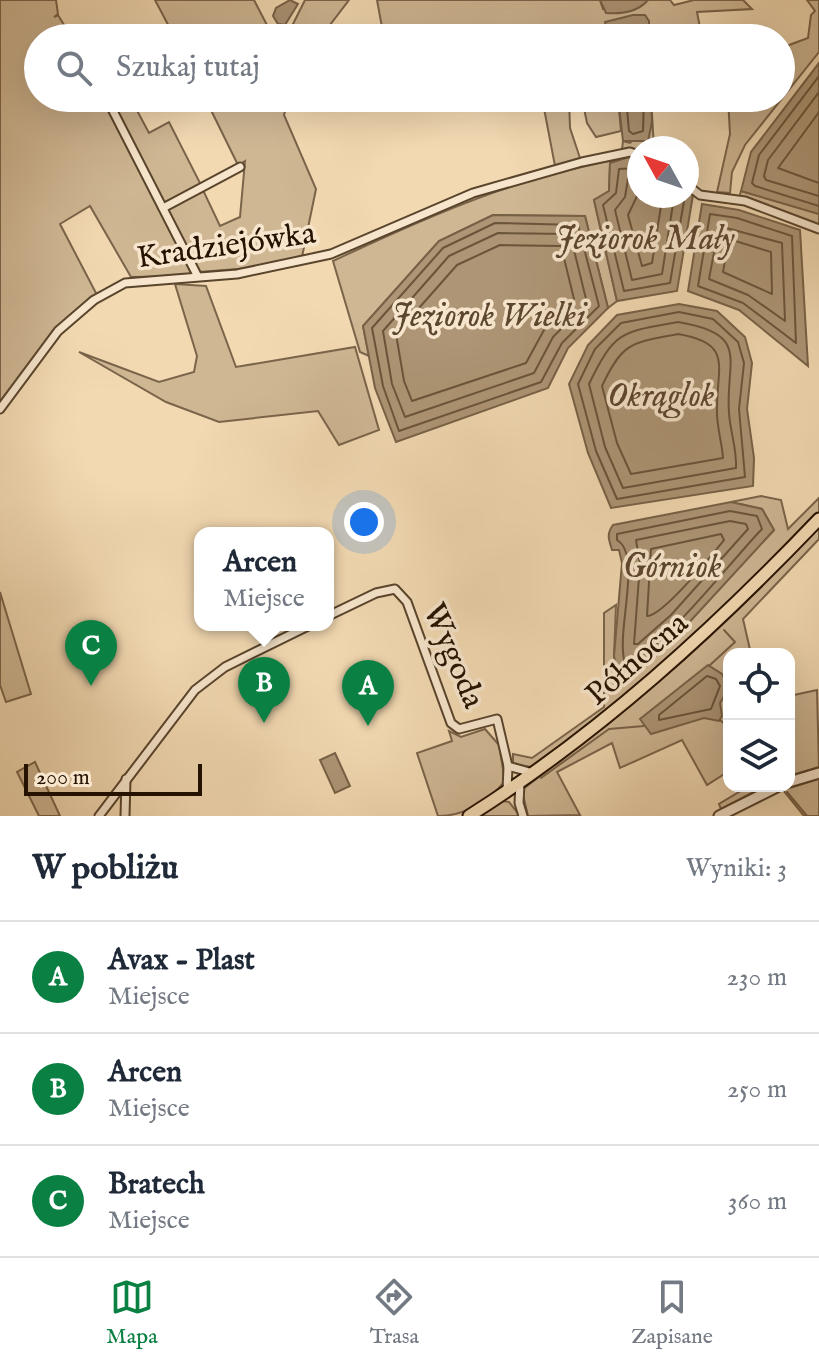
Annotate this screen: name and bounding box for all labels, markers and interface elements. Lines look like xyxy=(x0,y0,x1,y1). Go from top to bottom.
search box xyxy=(24,24,795,112)
icon: search xyxy=(52,46,96,90)
text: Szukaj tutaj xyxy=(116,49,260,87)
north arrow xyxy=(627,136,699,208)
street label: Kradziejówka xyxy=(134,214,318,279)
water label: Jeziorok Mały xyxy=(556,218,735,261)
water label: Jeziorok Wielki xyxy=(392,295,588,338)
water label: Okrąglok xyxy=(608,375,715,418)
your location xyxy=(344,502,384,542)
popup xyxy=(194,527,334,631)
text: Arcen xyxy=(223,544,297,582)
water label: Górniok xyxy=(622,546,722,589)
text: Miejsce xyxy=(223,582,305,615)
street label: Wygoda xyxy=(412,597,493,715)
street label: Północna xyxy=(578,604,698,716)
pin: C xyxy=(65,620,117,686)
map controls xyxy=(723,648,795,792)
button: locate xyxy=(723,648,795,720)
pin: B xyxy=(238,657,290,723)
pin: A xyxy=(342,660,394,726)
button: layers xyxy=(723,720,795,792)
scale bar xyxy=(24,760,202,796)
text: 200 m xyxy=(36,764,90,792)
text: W pobliżu xyxy=(32,847,178,890)
text: Wyniki: 3 xyxy=(686,852,787,885)
text: Avax - Plast xyxy=(108,942,255,980)
text: A xyxy=(49,961,67,994)
text: 230 m xyxy=(727,961,787,994)
text: Miejsce xyxy=(108,980,190,1013)
text: Arcen xyxy=(108,1054,182,1092)
text: B xyxy=(49,1073,67,1106)
text: 250 m xyxy=(727,1073,787,1106)
text: Miejsce xyxy=(108,1092,190,1125)
text: Bratech xyxy=(108,1166,205,1204)
text: C xyxy=(49,1185,67,1218)
text: 360 m xyxy=(728,1185,787,1218)
text: Miejsce xyxy=(108,1204,190,1237)
tab: Mapa xyxy=(106,1275,158,1351)
tab: Trasa xyxy=(370,1275,419,1351)
tab: Zapisane xyxy=(631,1275,713,1351)

